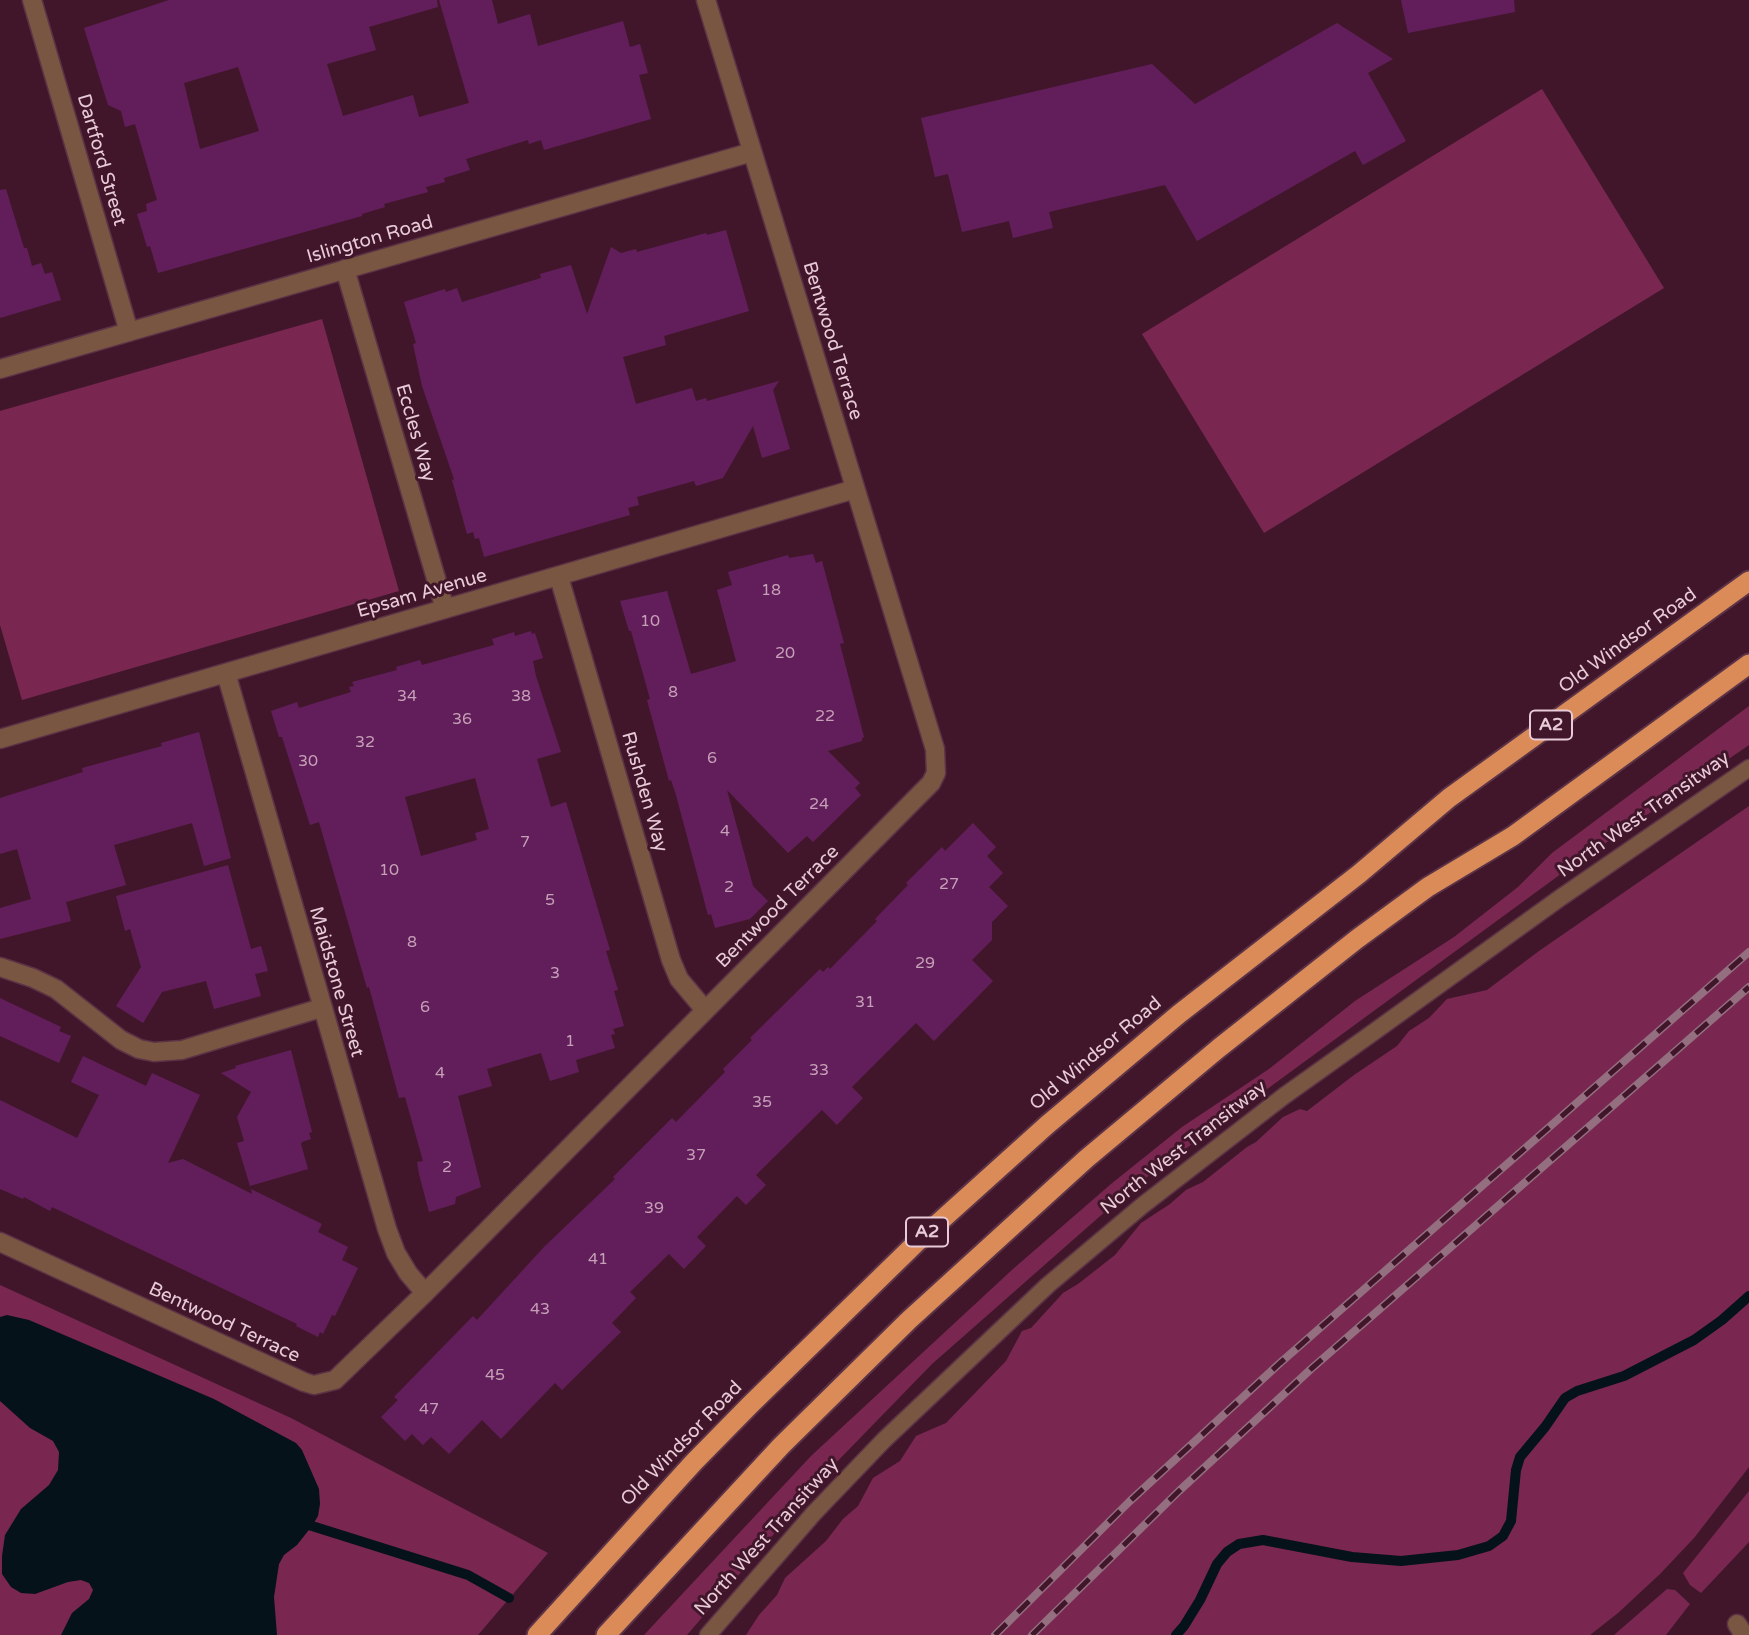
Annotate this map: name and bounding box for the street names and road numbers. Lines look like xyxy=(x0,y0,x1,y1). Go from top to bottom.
street label: Dartford Street xyxy=(71,92,131,228)
street label: Islington Road xyxy=(304,211,436,269)
street label: Bentwood Terrace xyxy=(797,259,867,423)
street label: Eccles Way xyxy=(390,381,440,485)
street label: Epsam Avenue xyxy=(354,565,490,623)
street label: Old Windsor Road xyxy=(1555,583,1701,699)
road number: A2 xyxy=(1530,710,1572,740)
street label: Rushden Way xyxy=(616,729,672,855)
street label: North West Transitway xyxy=(1554,747,1734,883)
street label: Bentwood Terrace xyxy=(712,841,844,973)
street label: Maidstone Street xyxy=(304,904,368,1060)
street label: Old Windsor Road xyxy=(1026,992,1166,1116)
street label: North West Transitway xyxy=(1096,1076,1272,1220)
road number: A2 xyxy=(906,1218,948,1246)
street label: Bentwood Terrace xyxy=(145,1278,303,1368)
street label: Old Windsor Road xyxy=(617,1377,747,1511)
street label: North West Transitway xyxy=(690,1453,844,1621)

